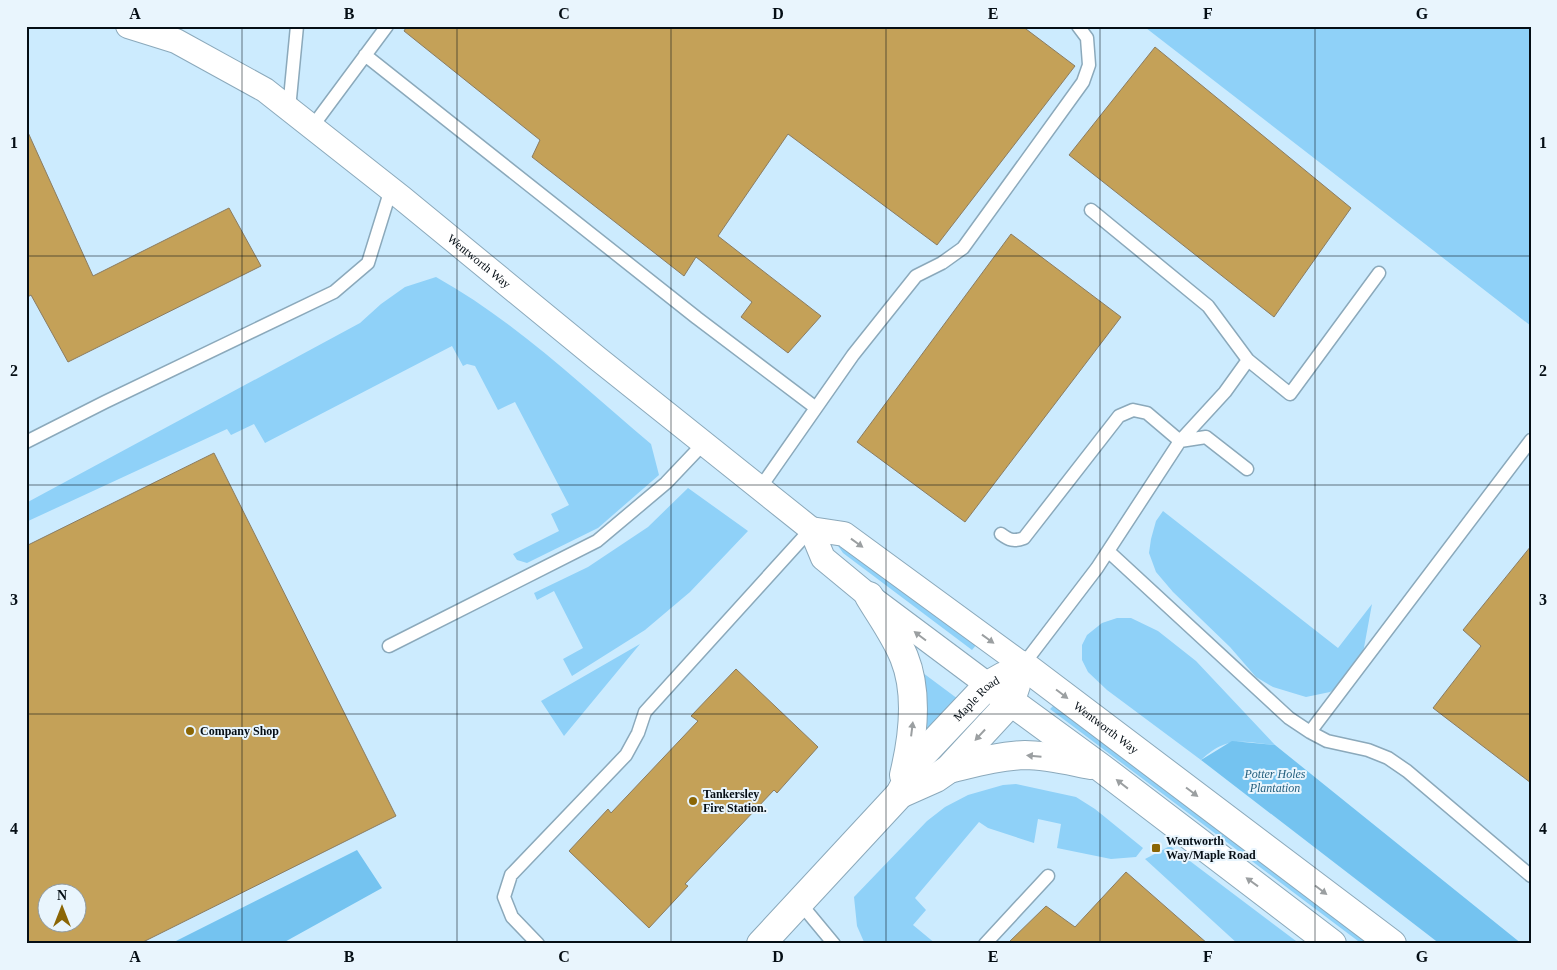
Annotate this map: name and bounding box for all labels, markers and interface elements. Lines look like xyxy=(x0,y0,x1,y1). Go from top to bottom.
text: A xyxy=(129,5,141,22)
text: B xyxy=(344,5,355,22)
text: C xyxy=(558,5,570,22)
text: D xyxy=(772,5,784,22)
text: E xyxy=(988,5,998,22)
text: F xyxy=(1203,5,1213,22)
text: G xyxy=(1416,5,1429,22)
text: 1 xyxy=(10,134,18,151)
text: 1 xyxy=(1539,134,1547,151)
street label: Wentworth Way xyxy=(445,231,513,291)
text: 2 xyxy=(10,362,18,379)
text: 2 xyxy=(1539,362,1547,379)
one-way arrow xyxy=(850,538,864,548)
text: 3 xyxy=(10,591,18,608)
text: 3 xyxy=(1539,591,1547,608)
one-way arrow xyxy=(914,630,927,641)
one-way arrow xyxy=(981,634,995,644)
street label: Maple Road xyxy=(950,673,1002,724)
one-way arrow xyxy=(1055,689,1068,700)
street label: Wentworth Way xyxy=(1071,699,1141,757)
one-way arrow xyxy=(908,720,916,736)
place label: Company Shop xyxy=(200,724,279,738)
marker: Company Shop xyxy=(184,725,196,737)
one-way arrow xyxy=(974,729,986,741)
one-way arrow xyxy=(1026,752,1042,760)
park label: Potter Holes Plantation xyxy=(1244,767,1306,795)
one-way arrow xyxy=(1116,779,1129,790)
place label: Tankersley Fire Station. xyxy=(703,787,767,815)
one-way arrow xyxy=(1185,787,1198,798)
marker: Tankersley Fire Station. xyxy=(687,795,699,807)
text: 4 xyxy=(10,820,18,837)
text: 4 xyxy=(1539,820,1547,837)
place label: Wentworth Way/Maple Road xyxy=(1166,834,1256,862)
marker: Wentworth Way/Maple Road xyxy=(1150,842,1162,854)
one-way arrow xyxy=(1245,877,1259,887)
north arrow xyxy=(38,882,88,932)
one-way arrow xyxy=(1314,885,1327,896)
text: N xyxy=(57,888,67,903)
text: A xyxy=(129,948,141,965)
text: B xyxy=(344,948,355,965)
text: C xyxy=(558,948,570,965)
text: D xyxy=(772,948,784,965)
text: E xyxy=(988,948,998,965)
text: F xyxy=(1203,948,1213,965)
text: G xyxy=(1416,948,1429,965)

